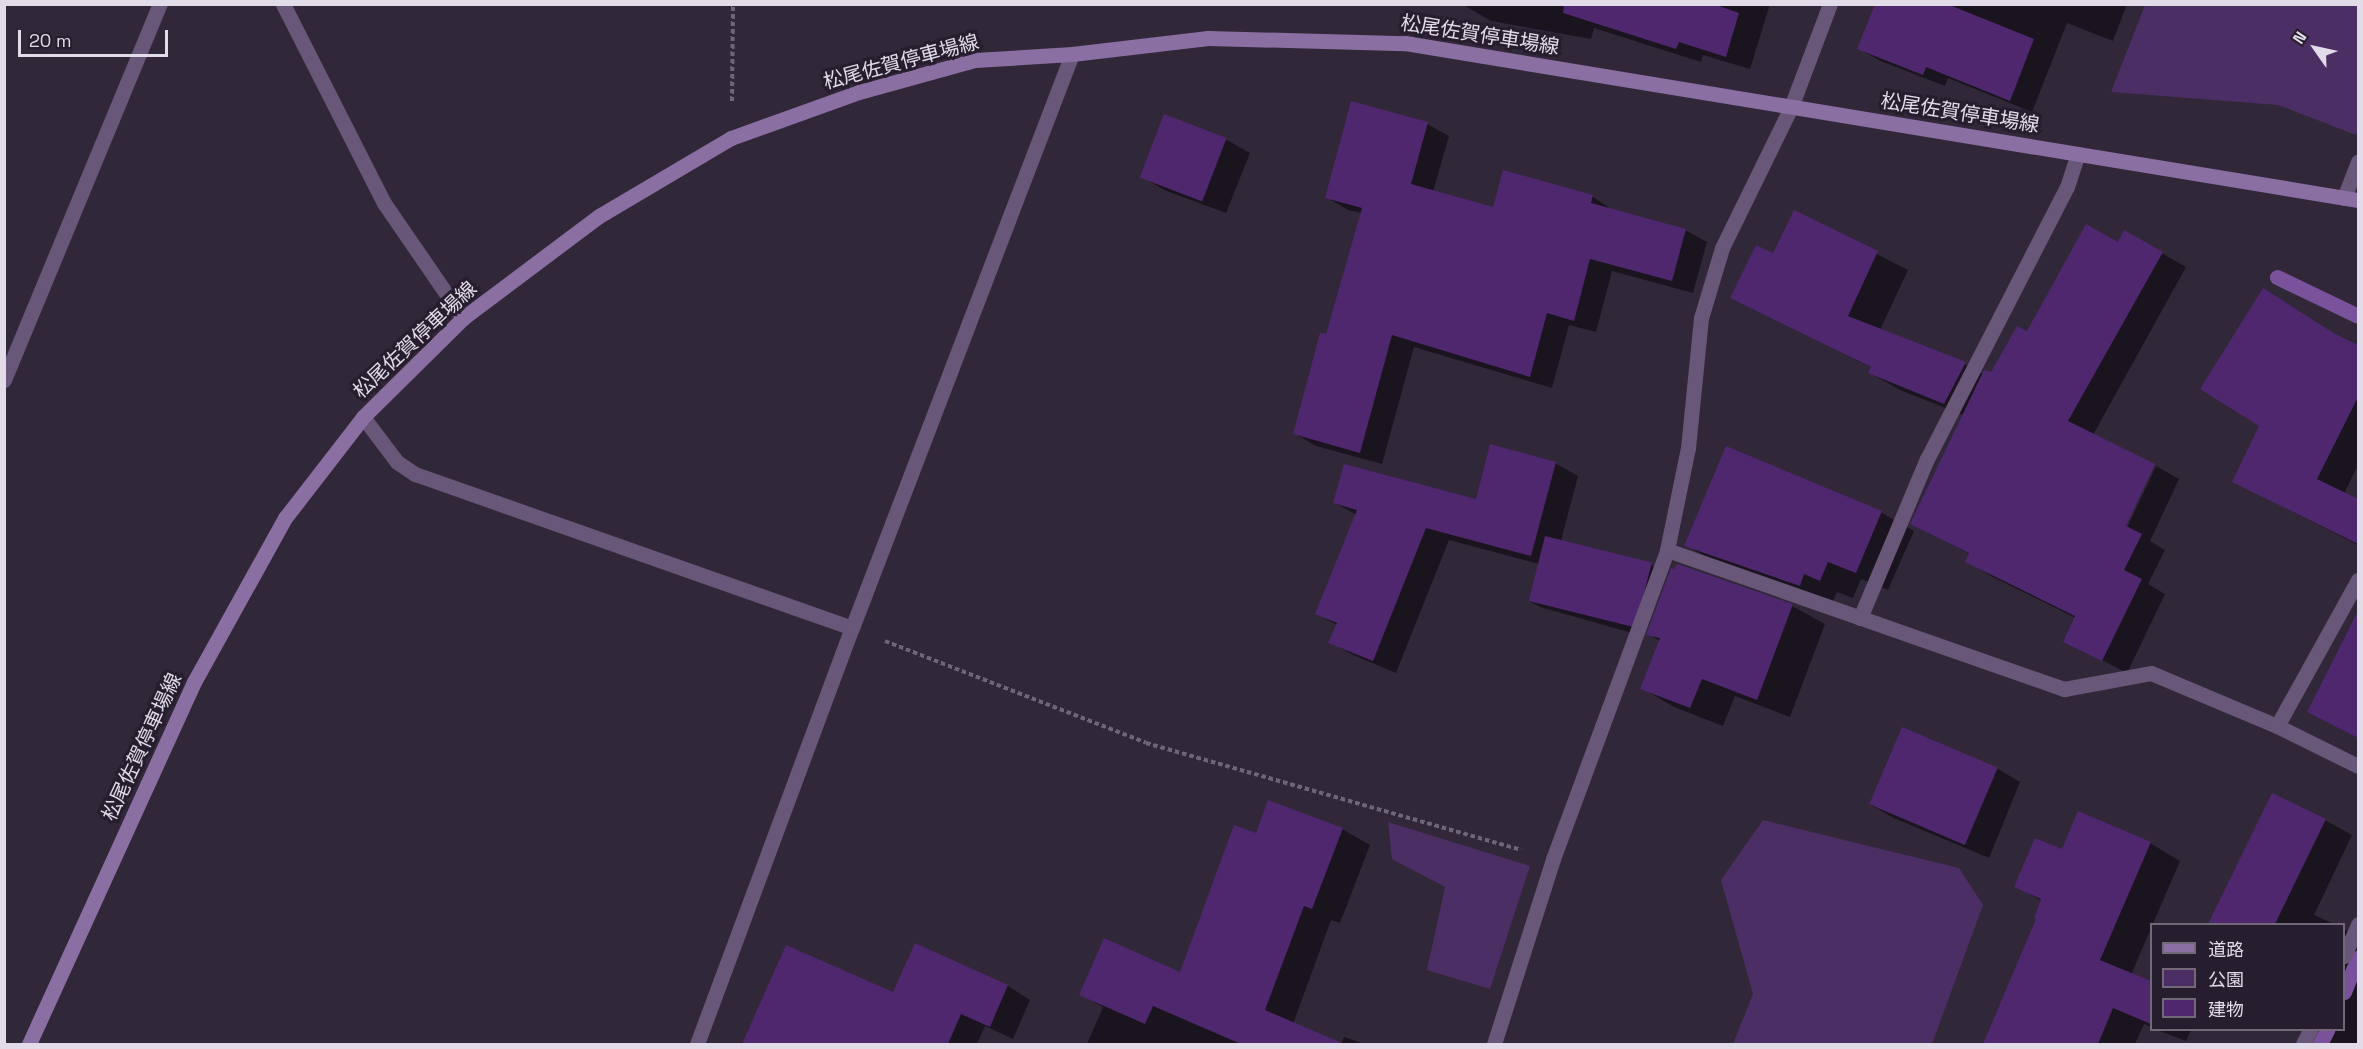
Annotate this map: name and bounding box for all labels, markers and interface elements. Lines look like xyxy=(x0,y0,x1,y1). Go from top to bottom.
street label: 松尾佐賀停車場線 xyxy=(1399,11,1561,59)
scale bar xyxy=(21,18,171,56)
north arrow xyxy=(2285,18,2345,78)
text: N xyxy=(2288,27,2311,48)
text: 20 m xyxy=(29,29,72,52)
street label: 松尾佐賀停車場線 xyxy=(821,30,981,94)
street label: 松尾佐賀停車場線 xyxy=(1879,89,2041,137)
street label: 松尾佐賀停車場線 xyxy=(348,277,482,403)
street label: 松尾佐賀停車場線 xyxy=(97,669,187,825)
legend xyxy=(2150,923,2345,1031)
text: 道路 xyxy=(2208,938,2244,961)
text: 公園 xyxy=(2208,968,2244,991)
text: 建物 xyxy=(2208,998,2244,1021)

